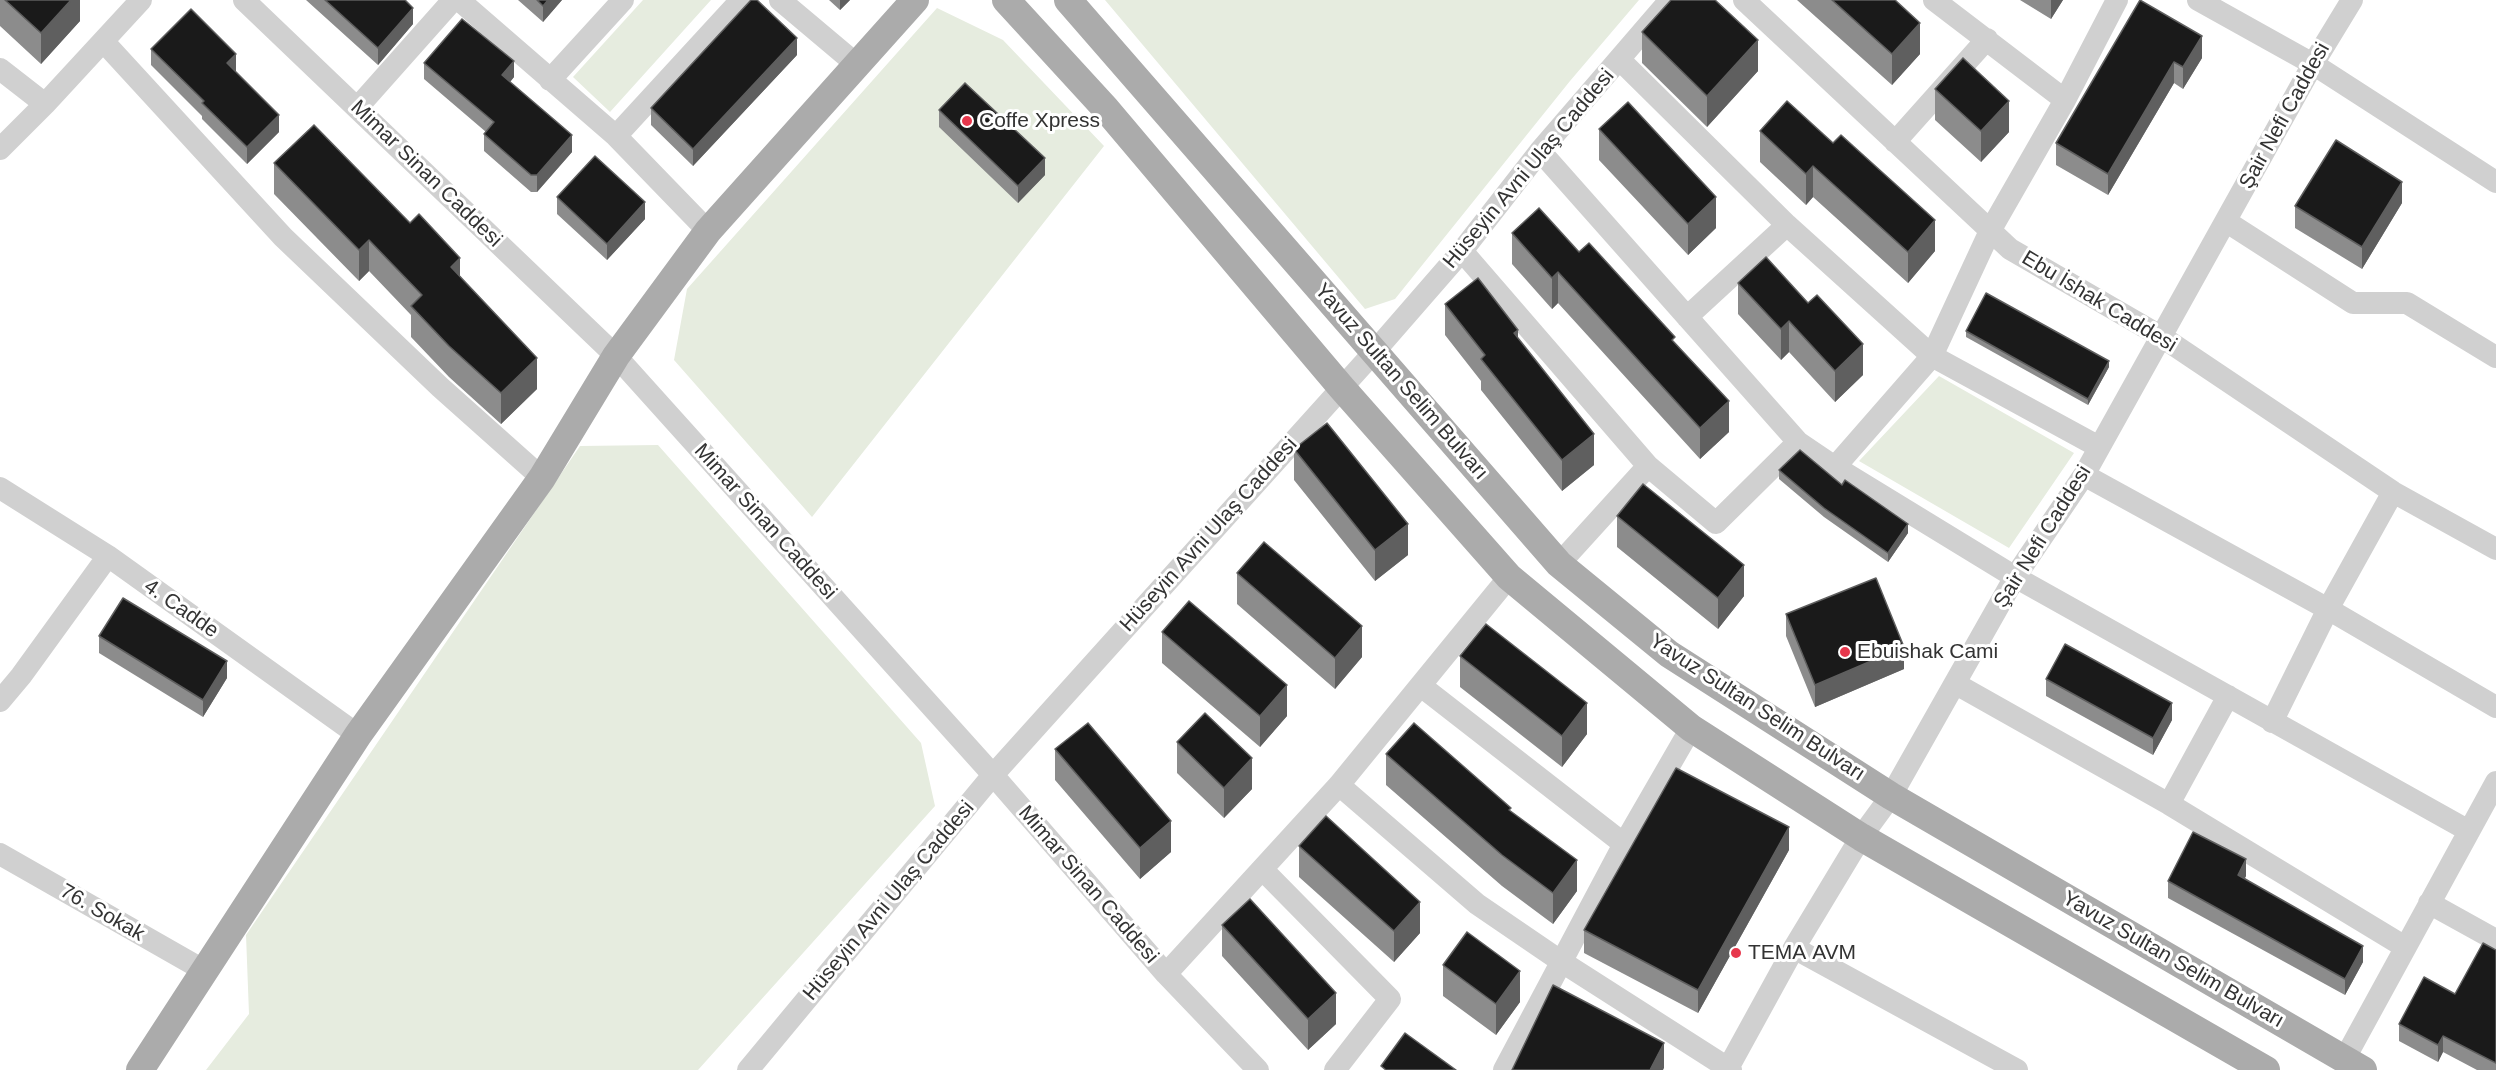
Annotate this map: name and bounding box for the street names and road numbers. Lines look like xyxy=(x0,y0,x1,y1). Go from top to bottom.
street label: Şair Nefi Caddesi xyxy=(2234,38,2336,194)
street label: Hüseyin Avni Ulaş Caddesi xyxy=(1438,64,1620,274)
street label: Mimar Sinan Caddesi xyxy=(345,95,507,253)
street label: Ebu İshak Caddesi xyxy=(2017,246,2181,358)
street label: Yavuz Sultan Selim Bulvarı xyxy=(1309,279,1493,485)
street label: Hüseyin Avni Ulaş Caddesi xyxy=(1115,433,1303,637)
street label: Mimar Sinan Caddesi xyxy=(688,439,842,605)
street label: Şair Nefi Caddesi xyxy=(1989,461,2097,613)
street label: 4. Cadde xyxy=(139,574,223,644)
street label: Yavuz Sultan Selim Bulvarı xyxy=(1645,629,1869,787)
street label: Hüseyin Avni Ulaş Caddesi xyxy=(798,796,980,1006)
street label: Mimar Sinan Caddesi xyxy=(1013,801,1163,969)
street label: 76. Sokak xyxy=(55,879,149,947)
street label: Yavuz Sultan Selim Bulvarı xyxy=(2058,886,2288,1034)

